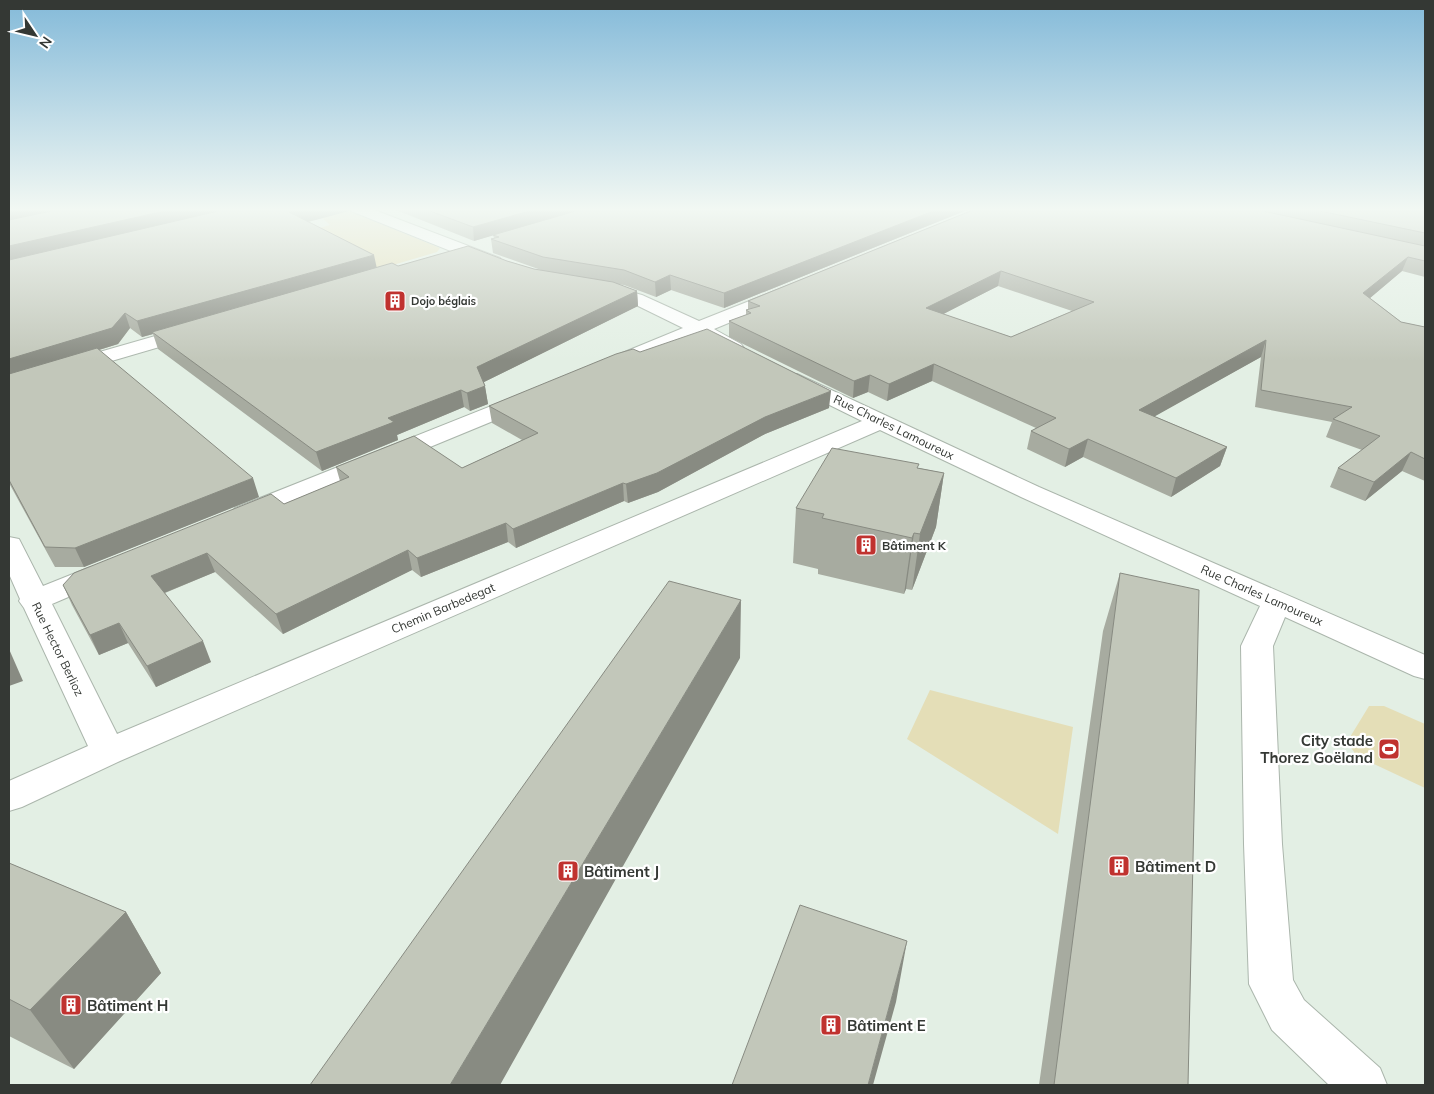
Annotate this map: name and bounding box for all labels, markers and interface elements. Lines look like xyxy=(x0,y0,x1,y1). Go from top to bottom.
north arrow xyxy=(10,10,60,60)
text: N xyxy=(35,33,56,52)
building icon: Dojo béglais xyxy=(383,289,407,313)
place label: Dojo béglais xyxy=(411,294,477,308)
street label: Rue Charles Lamoureux xyxy=(831,391,957,463)
building icon: Bâtiment K xyxy=(854,533,878,557)
place label: Bâtiment K xyxy=(882,538,947,553)
street label: Rue Charles Lamoureux xyxy=(1198,561,1326,629)
street label: Chemin Barbedegat xyxy=(389,579,497,637)
street label: Rue Hector Berlioz xyxy=(29,600,87,698)
place label: City stade Thorez Goëland xyxy=(1260,731,1373,767)
sports icon: City stade Thorez Goëland xyxy=(1377,737,1401,761)
building icon: Bâtiment D xyxy=(1107,854,1131,878)
place label: Bâtiment D xyxy=(1135,857,1216,876)
building icon: Bâtiment J xyxy=(556,859,580,883)
place label: Bâtiment J xyxy=(584,862,659,881)
building icon: Bâtiment H xyxy=(59,993,83,1017)
place label: Bâtiment H xyxy=(87,996,168,1015)
building icon: Bâtiment E xyxy=(819,1013,843,1037)
place label: Bâtiment E xyxy=(847,1016,926,1035)

